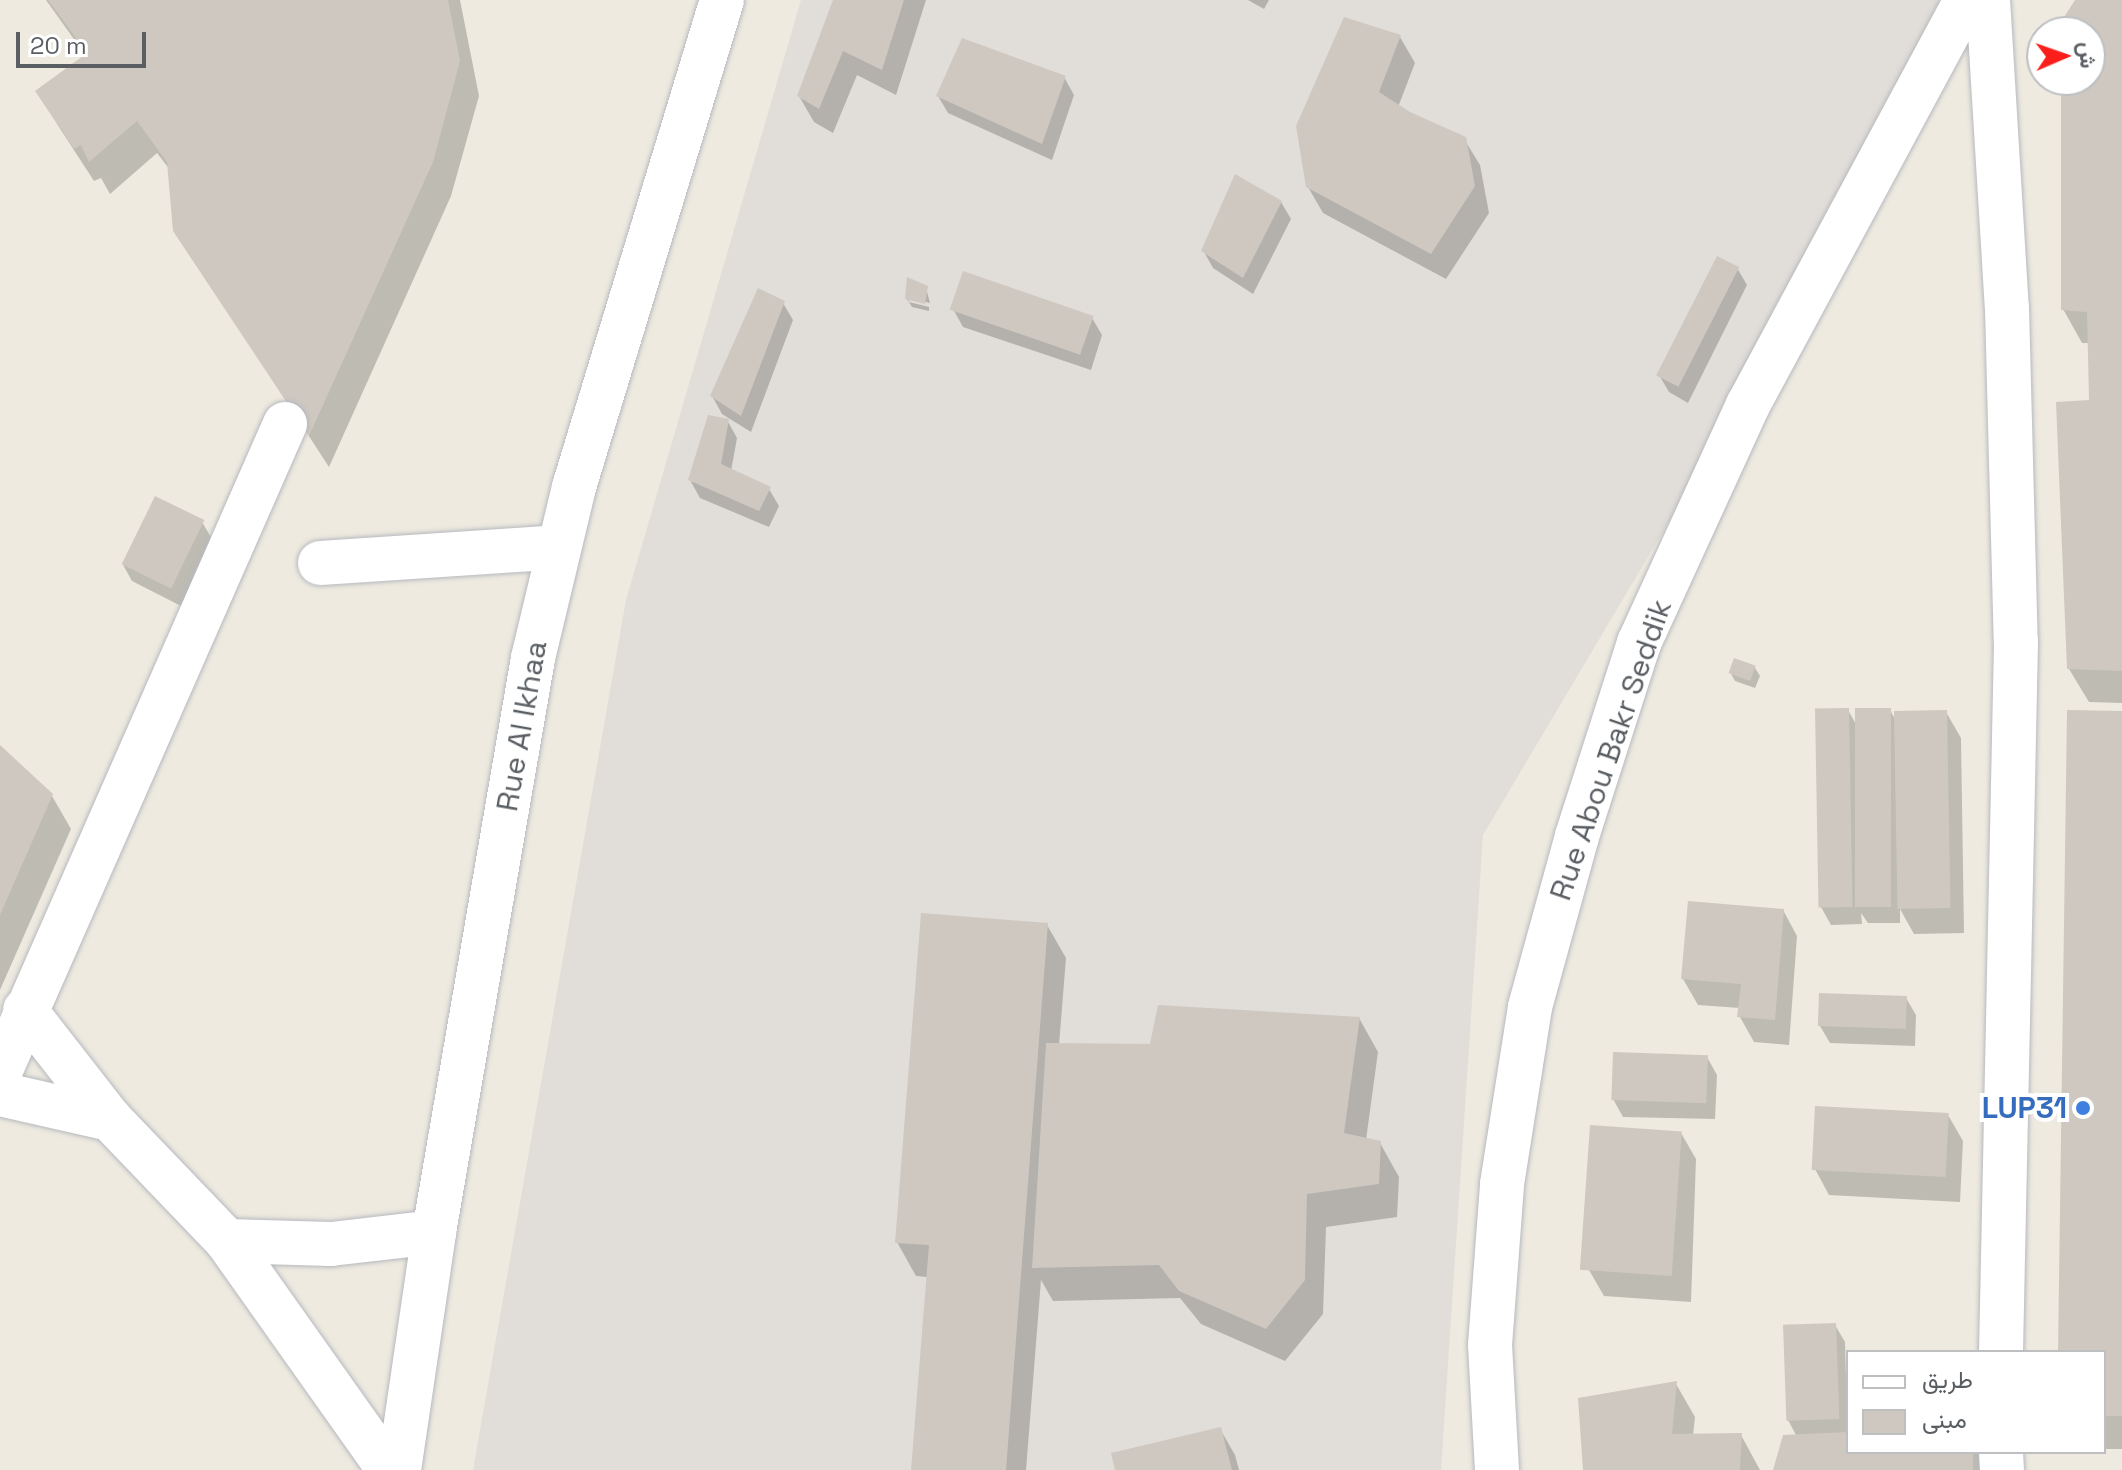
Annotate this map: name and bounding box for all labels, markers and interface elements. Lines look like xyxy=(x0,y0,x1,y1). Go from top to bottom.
scale bar xyxy=(20,16,150,66)
north arrow xyxy=(2026,16,2106,96)
text: 20 m xyxy=(30,30,87,61)
text: ش xyxy=(2074,42,2102,69)
street label: Rue Abou Bakr Seddik xyxy=(1543,595,1679,905)
street label: Rue Al Ikhaa xyxy=(489,638,555,814)
place label: LUP31 xyxy=(1982,1090,2067,1126)
marker: LUP31 xyxy=(2074,1099,2092,1117)
legend xyxy=(1846,1350,2106,1454)
text: طريق xyxy=(1922,1364,1973,1395)
text: مبنى xyxy=(1922,1404,1967,1435)

